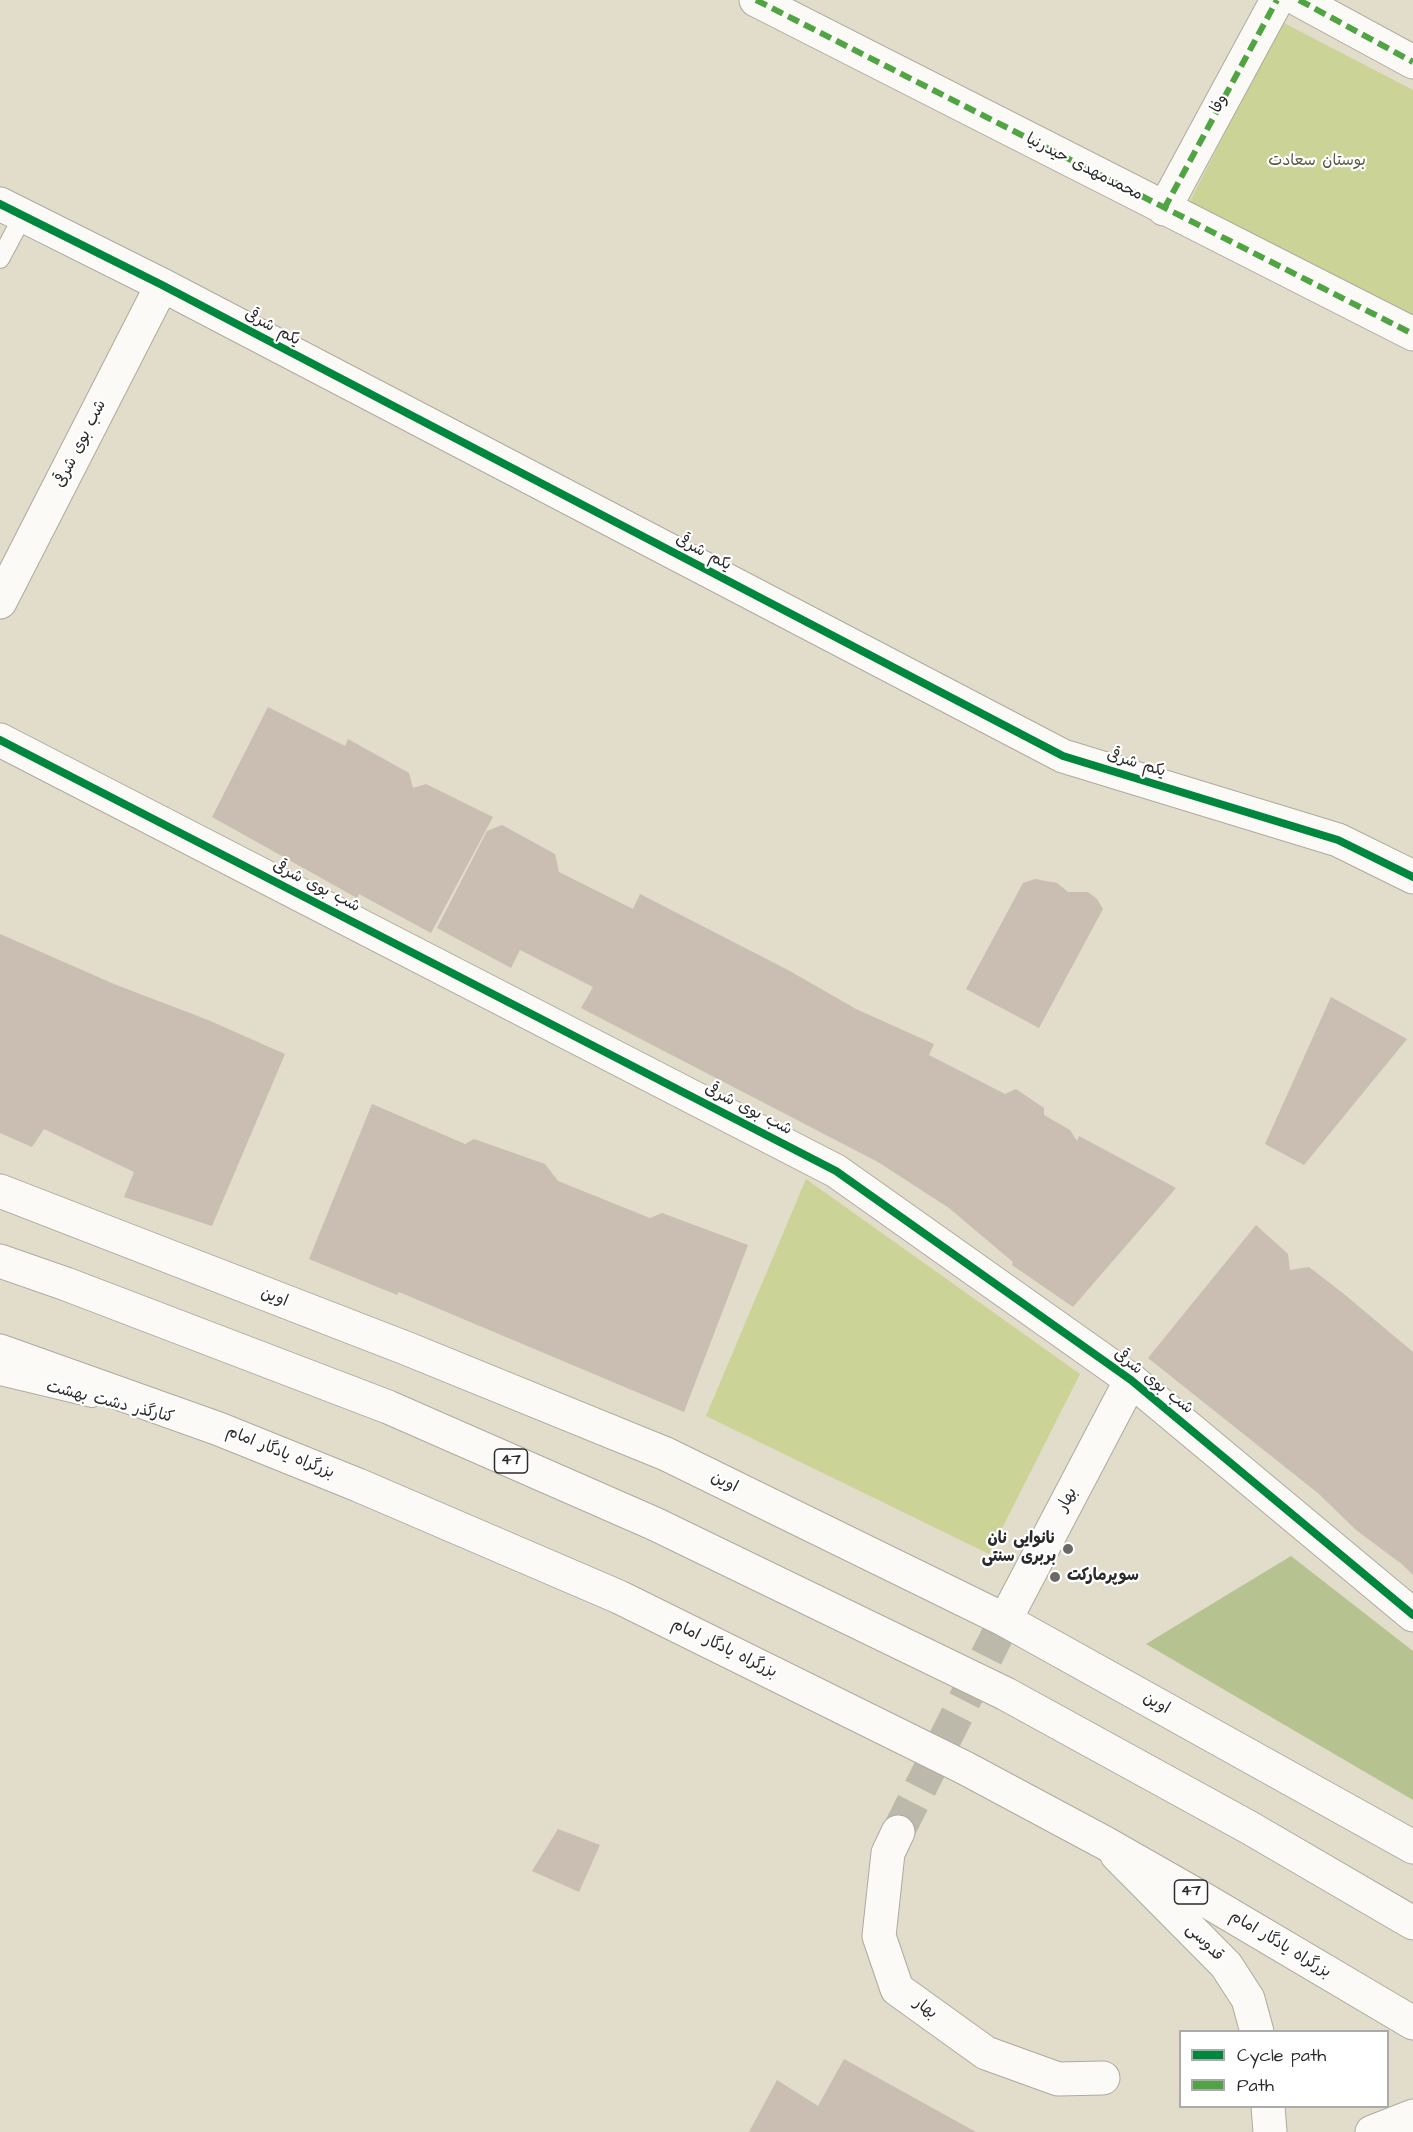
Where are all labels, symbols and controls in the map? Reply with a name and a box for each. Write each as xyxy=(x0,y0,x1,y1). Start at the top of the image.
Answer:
street label: وفا xyxy=(1207,91,1233,117)
street label: محمدمهدی حیدرنیا xyxy=(1022,130,1146,206)
park label: بوستان سعادت xyxy=(1268,152,1366,172)
street label: یکم شرقی xyxy=(241,305,303,351)
street label: شب بوی شرقی xyxy=(51,397,111,491)
street label: یکم شرقی xyxy=(672,530,734,576)
street label: یکم شرقی xyxy=(1104,746,1168,782)
street label: شب بوی شرقی xyxy=(269,857,363,917)
street label: شب بوی شرقی xyxy=(701,1080,795,1140)
street label: اوین xyxy=(258,1284,290,1312)
street label: شب بوی شرقی xyxy=(1109,1345,1197,1419)
street label: کنارگذر دشت بهشت xyxy=(44,1378,176,1428)
street label: بزرگراه یادگار امام xyxy=(223,1423,337,1483)
road number: 47 xyxy=(494,1449,528,1473)
street label: اوین xyxy=(707,1468,741,1498)
street label: بهار xyxy=(1054,1485,1082,1515)
place label: نانوایی نان بربری سنتی xyxy=(982,1530,1056,1568)
marker: نانوایی نان بربری سنتی xyxy=(1061,1542,1075,1556)
place label: سوپرمارکت xyxy=(1067,1567,1139,1587)
marker: سوپرمارکت xyxy=(1048,1570,1062,1584)
street label: بزرگراه یادگار امام xyxy=(668,1615,780,1683)
street label: اوین xyxy=(1139,1689,1173,1719)
road number: 47 xyxy=(1174,1880,1208,1904)
street label: بزرگراه یادگار امام xyxy=(1226,1907,1334,1983)
street label: قدوسی xyxy=(1181,1920,1227,1966)
street label: بهار xyxy=(910,1994,940,2024)
legend xyxy=(1179,2030,1389,2108)
text: Cycle path xyxy=(1237,2043,1326,2068)
text: Path xyxy=(1237,2073,1274,2098)

